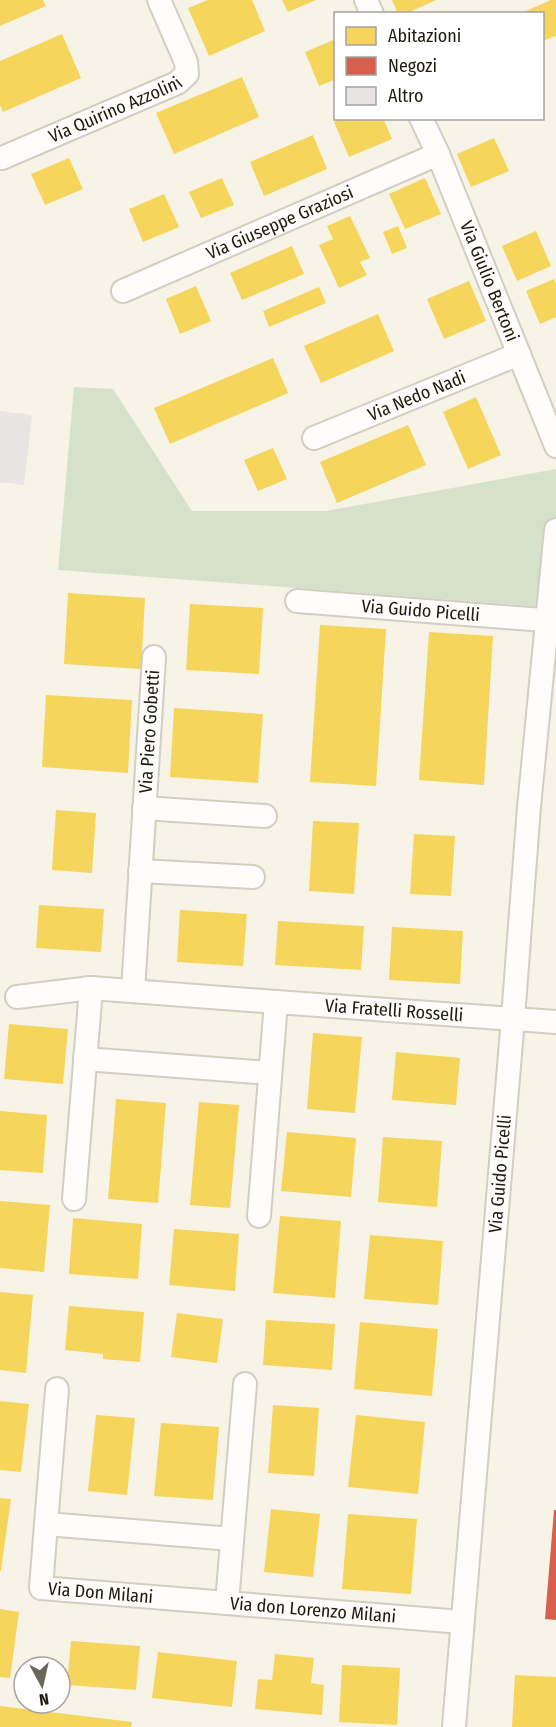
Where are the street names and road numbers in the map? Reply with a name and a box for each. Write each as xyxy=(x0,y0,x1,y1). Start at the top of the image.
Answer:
street label: Via Quirino Azzolini xyxy=(45,72,187,148)
street label: Via Giuseppe Graziosi xyxy=(203,181,357,264)
street label: Via Giulio Bertoni xyxy=(455,218,524,345)
street label: Via Nedo Nadi xyxy=(364,366,469,426)
street label: Via Guido Picelli xyxy=(361,595,481,626)
street label: Via Piero Gobetti xyxy=(134,669,164,794)
street label: Via Fratelli Rosselli xyxy=(324,995,464,1026)
street label: Via Guido Picelli xyxy=(484,1114,516,1234)
street label: Via Don Milani xyxy=(47,1578,154,1608)
street label: Via don Lorenzo Milani xyxy=(229,1592,397,1628)

